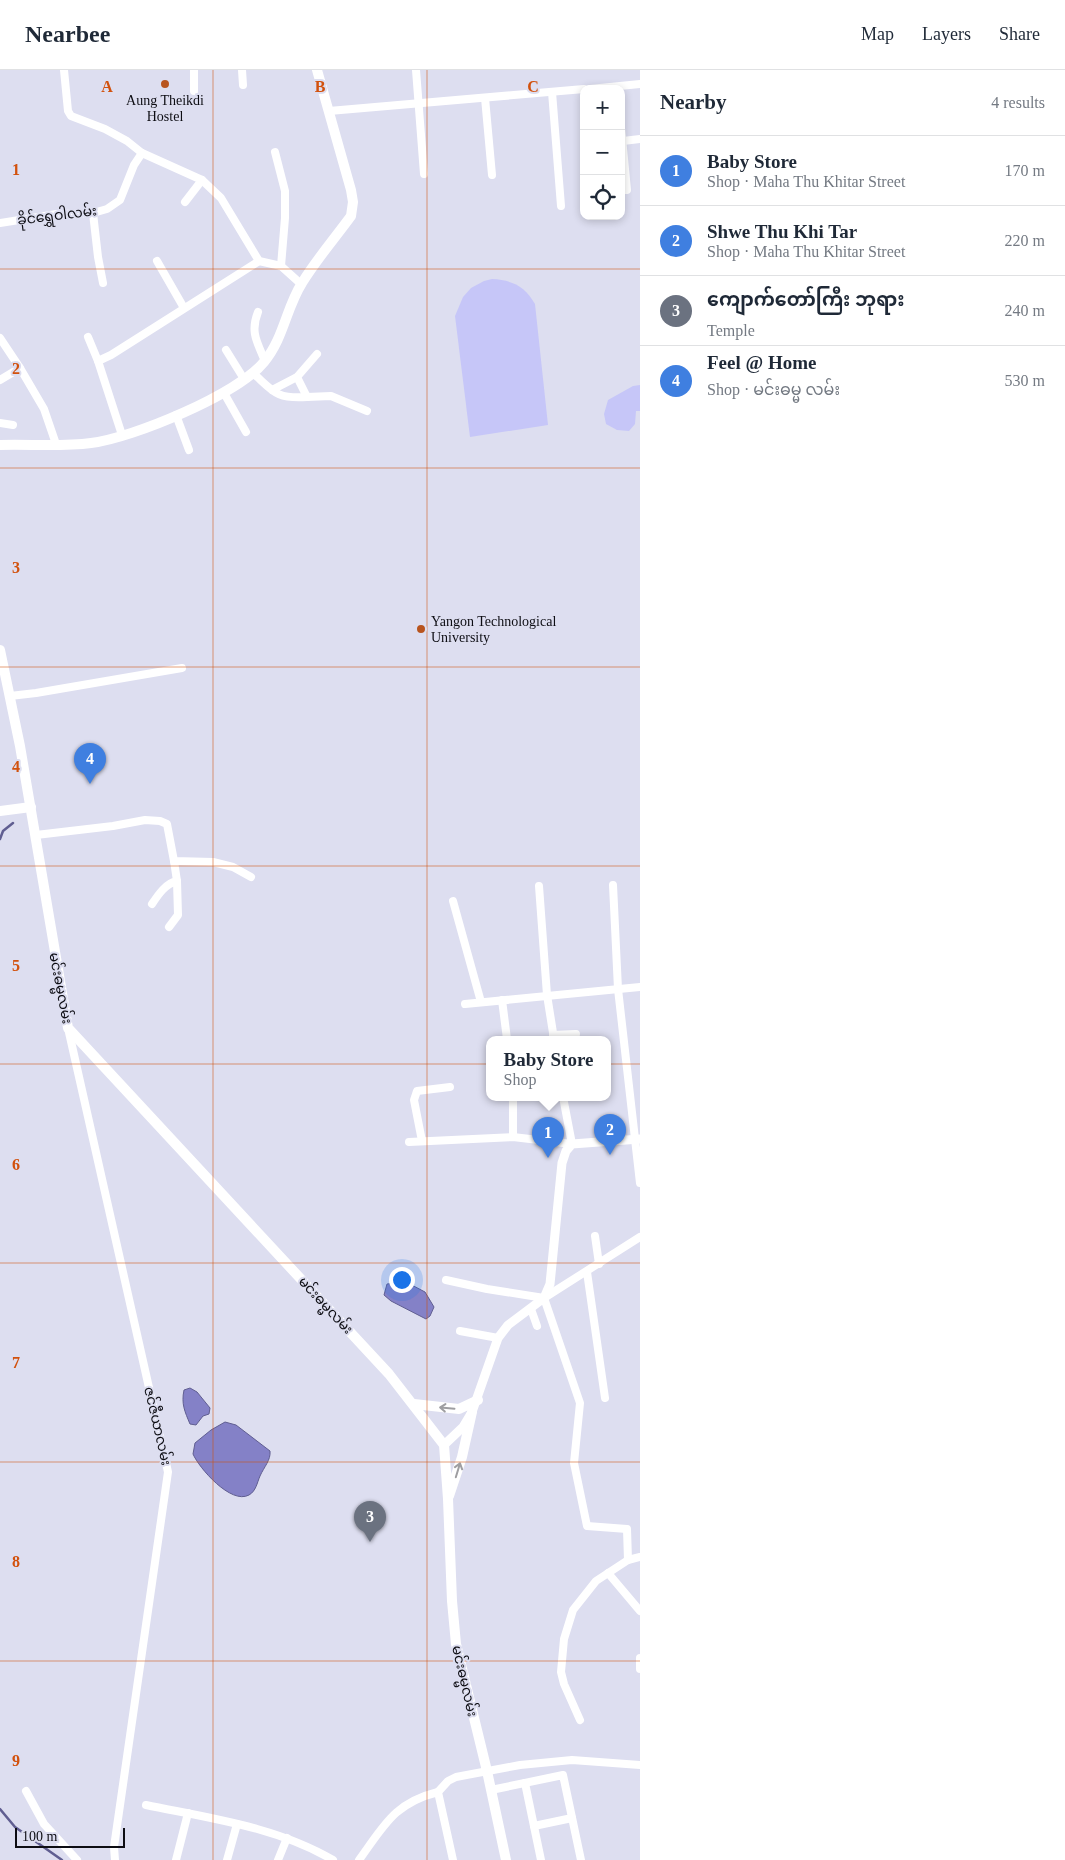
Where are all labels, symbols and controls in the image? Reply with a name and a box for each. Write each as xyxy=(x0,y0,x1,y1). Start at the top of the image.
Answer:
text: Nearbee xyxy=(25,21,110,47)
text: Map xyxy=(861,24,894,44)
text: Layers xyxy=(922,24,971,44)
text: Share xyxy=(999,24,1040,44)
text: A xyxy=(101,78,113,95)
marker: Aung Theikdi Hostel xyxy=(159,78,171,90)
text: B xyxy=(315,78,326,95)
text: C xyxy=(527,78,539,95)
map controls xyxy=(580,85,625,220)
button: + xyxy=(580,85,625,130)
text: Nearby xyxy=(660,90,727,114)
place label: Aung Theikdi Hostel xyxy=(126,93,204,124)
text: 4 results xyxy=(991,94,1045,111)
button: − xyxy=(580,130,625,175)
text: Baby Store xyxy=(707,151,797,172)
text: 1 xyxy=(12,161,20,178)
text: 1 xyxy=(672,162,680,179)
text: 170 m xyxy=(1005,162,1045,179)
text: Shop · Maha Thu Khitar Street xyxy=(707,173,905,190)
button: locate xyxy=(580,175,625,220)
street label: ခိုင်ရွှေဝါလမ်း xyxy=(16,200,98,232)
text: Shwe Thu Khi Tar xyxy=(707,221,857,242)
text: 2 xyxy=(672,232,680,249)
text: 220 m xyxy=(1005,232,1045,249)
text: Shop · Maha Thu Khitar Street xyxy=(707,243,905,260)
text: ကျောက်တော်ကြီး ဘုရား xyxy=(707,289,904,310)
text: 3 xyxy=(672,302,680,319)
text: 240 m xyxy=(1005,302,1045,319)
text: Temple xyxy=(707,322,755,339)
text: Feel @ Home xyxy=(707,352,816,373)
text: 2 xyxy=(12,360,20,377)
text: 4 xyxy=(672,372,680,389)
text: 530 m xyxy=(1005,372,1045,389)
text: Shop · မင်းဓမ္မ လမ်း xyxy=(707,381,840,398)
text: 3 xyxy=(12,559,20,576)
place label: Yangon Technological University xyxy=(431,614,556,645)
marker: Yangon Technological University xyxy=(415,623,427,635)
pin: 4 xyxy=(74,743,106,784)
text: 4 xyxy=(12,758,20,775)
street label: မင်းဓမ္မလမ်း xyxy=(42,951,78,1026)
text: 5 xyxy=(12,957,20,974)
popup xyxy=(486,1036,611,1101)
text: Baby Store xyxy=(504,1049,593,1070)
text: Shop xyxy=(504,1071,536,1088)
pin: 2 xyxy=(594,1114,626,1155)
pin: 1 xyxy=(532,1117,564,1158)
text: 6 xyxy=(12,1156,20,1173)
your location xyxy=(389,1267,415,1293)
street label: မင်းဓမ္မလမ်း xyxy=(292,1272,358,1340)
text: 7 xyxy=(12,1354,20,1371)
street label: ဇင်ဇီယာလမ်း xyxy=(141,1385,177,1467)
one-way arrow xyxy=(439,1403,455,1413)
one-way arrow xyxy=(454,1462,464,1478)
pin: 3 xyxy=(354,1501,386,1542)
text: 8 xyxy=(12,1553,20,1570)
street label: မင်းဓမ္မလမ်း xyxy=(445,1643,483,1719)
text: 9 xyxy=(12,1752,20,1769)
scale bar xyxy=(15,1825,125,1848)
text: 100 m xyxy=(22,1829,57,1844)

